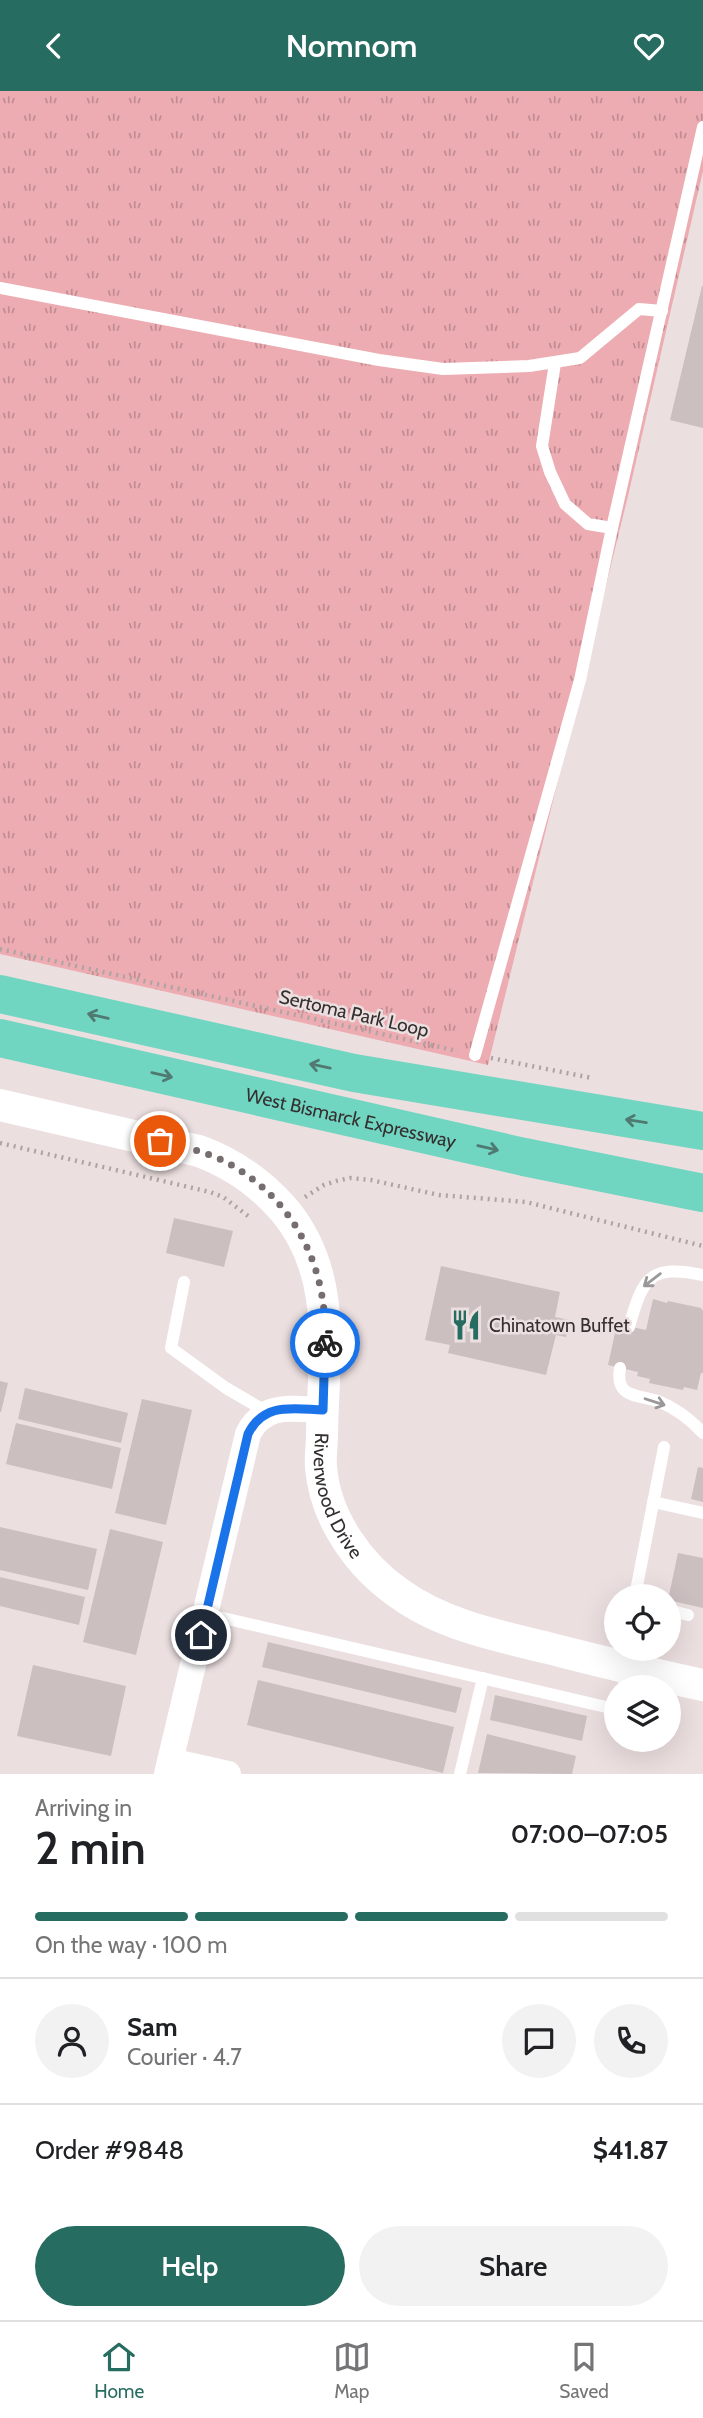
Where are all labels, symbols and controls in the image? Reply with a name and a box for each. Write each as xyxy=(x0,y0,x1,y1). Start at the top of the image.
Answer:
text: Nomnom xyxy=(286,26,417,65)
icon: back xyxy=(35,27,73,65)
icon: heart xyxy=(630,27,668,65)
street label: Sertoma Park Loop xyxy=(277,985,431,1042)
one-way arrow xyxy=(87,1009,110,1022)
one-way arrow xyxy=(309,1058,332,1072)
one-way arrow xyxy=(150,1068,173,1082)
street label: West Bismarck Expressway xyxy=(244,1083,459,1153)
pin xyxy=(130,1111,190,1171)
one-way arrow xyxy=(625,1114,647,1127)
icon: bag xyxy=(141,1122,179,1160)
one-way arrow xyxy=(476,1142,499,1156)
one-way arrow xyxy=(644,1272,662,1287)
courier xyxy=(290,1308,360,1378)
restaurant icon: Chinatown Buffet xyxy=(449,1308,483,1342)
place label: Chinatown Buffet xyxy=(489,1314,630,1337)
icon: bike xyxy=(306,1324,344,1362)
one-way arrow xyxy=(644,1397,666,1409)
street label: Riverwood Drive xyxy=(309,1432,368,1563)
map controls xyxy=(604,1584,681,1752)
button: locate xyxy=(604,1584,681,1661)
pin xyxy=(171,1605,231,1665)
icon: home xyxy=(182,1616,220,1654)
button: layers xyxy=(604,1675,681,1752)
text: Arriving in xyxy=(35,1794,132,1822)
text: 07:00–07:05 xyxy=(511,1818,668,1850)
text: 2 min xyxy=(35,1820,146,1876)
text: On the way · 100 m xyxy=(35,1931,227,1959)
button: person xyxy=(35,2004,109,2078)
button: chat xyxy=(502,2004,576,2078)
button: phone xyxy=(594,2004,668,2078)
text: Sam xyxy=(127,2011,178,2043)
text: Courier · 4.7 xyxy=(127,2043,242,2071)
text: Order #9848 xyxy=(35,2134,184,2166)
text: $41.87 xyxy=(593,2134,668,2166)
button: Help xyxy=(35,2226,345,2306)
button: Share xyxy=(359,2226,668,2306)
tab: Home xyxy=(94,2338,144,2403)
tab: Map xyxy=(333,2338,371,2403)
tab: Saved xyxy=(559,2338,609,2403)

